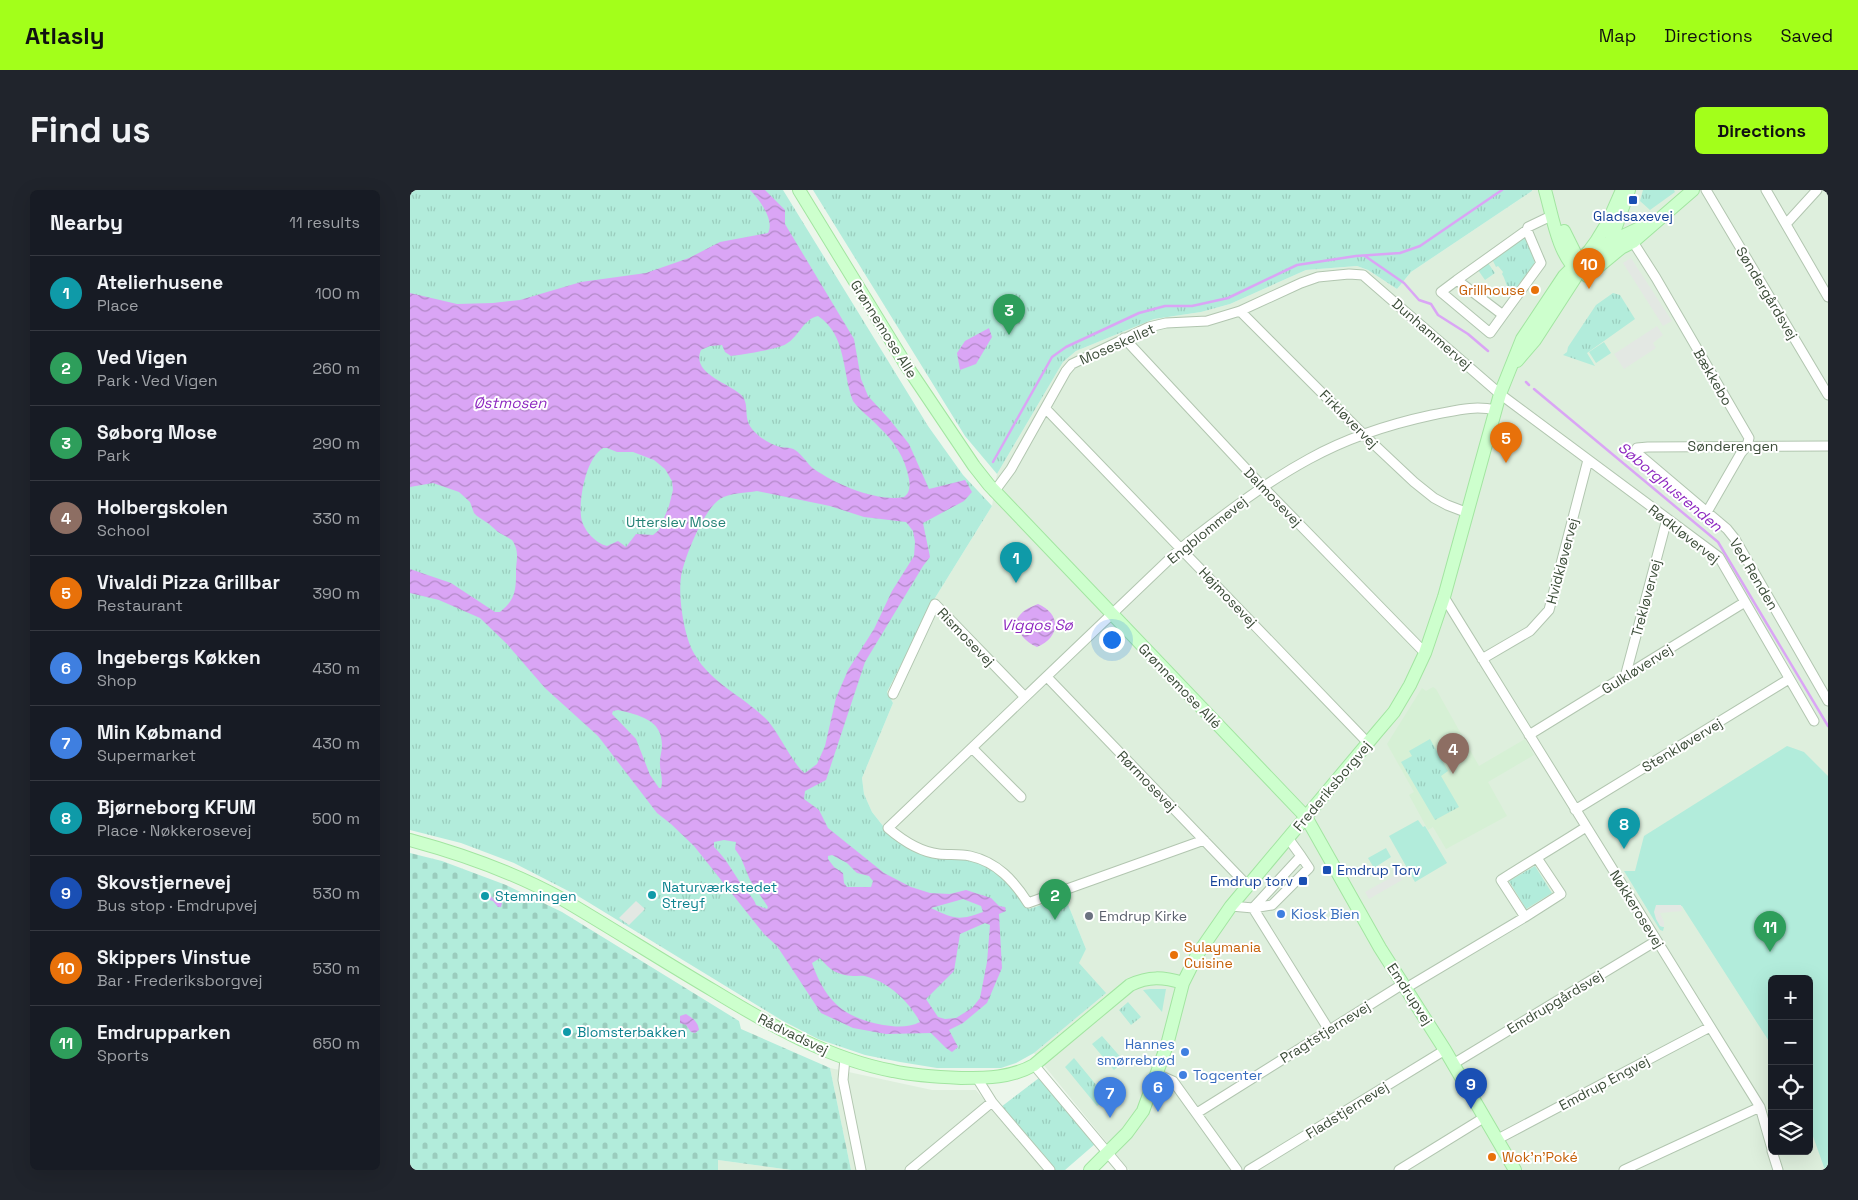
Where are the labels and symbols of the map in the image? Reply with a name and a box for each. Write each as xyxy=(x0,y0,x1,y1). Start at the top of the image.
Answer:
marker: Gladsaxevej xyxy=(1627,194,1639,206)
place label: Gladsaxevej xyxy=(1593,207,1673,225)
street label: Søndergårdsvej xyxy=(1732,243,1802,343)
pin: 10 xyxy=(1573,248,1605,289)
street label: Grønnemose Alle xyxy=(847,277,921,381)
place label: Grillhouse xyxy=(1459,281,1525,299)
marker: Grillhouse xyxy=(1529,284,1541,296)
pin: 3 xyxy=(993,294,1025,335)
street label: Dunhammervej xyxy=(1388,294,1476,374)
street label: Moseskellet xyxy=(1077,319,1157,369)
street label: Bækkebo xyxy=(1689,345,1737,409)
street label: Firkløvervej xyxy=(1316,386,1382,452)
water label: Østmosen xyxy=(474,393,547,412)
pin: 5 xyxy=(1490,422,1522,463)
street label: Sønderengen xyxy=(1688,437,1778,455)
water label: Søborghusrenden xyxy=(1615,438,1727,536)
street label: Dalmosevej xyxy=(1240,463,1306,531)
street label: Engblommevej xyxy=(1163,492,1251,568)
street label: Rødkløvervej xyxy=(1645,501,1723,567)
park label: Utterslev Mose xyxy=(626,513,726,531)
street label: Hvidkløvervej xyxy=(1542,516,1582,606)
street label: Ved Renden xyxy=(1726,535,1782,613)
pin: 1 xyxy=(1000,542,1032,583)
street label: Trekløvervej xyxy=(1627,557,1665,639)
street label: Højmosevej xyxy=(1195,563,1261,631)
street label: Rismosevej xyxy=(934,604,998,670)
water label: Viggos Sø xyxy=(1001,615,1074,634)
your location xyxy=(1099,627,1125,653)
street label: Grønnemose Allé xyxy=(1135,639,1225,733)
street label: Gulkløvervej xyxy=(1598,640,1676,698)
street label: Stenkløvervej xyxy=(1638,714,1726,776)
pin: 4 xyxy=(1437,733,1469,774)
street label: Frederiksborgvej xyxy=(1289,737,1375,835)
street label: Rørmosevej xyxy=(1113,747,1181,815)
pin: 8 xyxy=(1608,808,1640,849)
place label: Emdrup Torv xyxy=(1337,861,1421,879)
marker: Emdrup Torv xyxy=(1321,864,1333,876)
street label: Nøkkerosevej xyxy=(1606,866,1668,952)
place label: Emdrup torv xyxy=(1210,872,1293,890)
marker: Emdrup torv xyxy=(1297,875,1309,887)
place label: Naturværkstedet Streyf xyxy=(662,878,777,912)
pin: 2 xyxy=(1039,879,1071,920)
place label: Stemningen xyxy=(495,887,577,905)
marker: Naturværkstedet Streyf xyxy=(646,889,658,901)
marker: Stemningen xyxy=(479,890,491,902)
place label: Kiosk Bien xyxy=(1291,905,1360,923)
place label: Emdrup Kirke xyxy=(1099,907,1187,925)
marker: Kiosk Bien xyxy=(1275,908,1287,920)
marker: Emdrup Kirke xyxy=(1083,910,1095,922)
pin: 11 xyxy=(1754,911,1786,952)
place label: Sulaymania Cuisine xyxy=(1184,938,1261,972)
marker: Sulaymania Cuisine xyxy=(1168,949,1180,961)
street label: Emdrupvej xyxy=(1383,960,1437,1028)
street label: Emdrupgårdsvej xyxy=(1504,966,1606,1038)
street label: Pragtstjernevej xyxy=(1277,997,1373,1067)
street label: Rådvadsvej xyxy=(755,1009,831,1059)
place label: Blomsterbakken xyxy=(577,1023,686,1041)
marker: Blomsterbakken xyxy=(561,1026,573,1038)
place label: Hannes smørrebrød xyxy=(1097,1035,1175,1069)
marker: Hannes smørrebrød xyxy=(1179,1046,1191,1058)
street label: Emdrup Engvej xyxy=(1556,1052,1652,1114)
place label: Togcenter xyxy=(1193,1066,1262,1084)
pin: 9 xyxy=(1455,1068,1487,1109)
marker: Togcenter xyxy=(1177,1069,1189,1081)
pin: 6 xyxy=(1142,1071,1174,1112)
pin: 7 xyxy=(1094,1077,1126,1118)
street label: Fladstjernevej xyxy=(1302,1077,1392,1143)
place label: Wok'n'Poké xyxy=(1502,1148,1578,1166)
marker: Wok'n'Poké xyxy=(1486,1151,1498,1163)

